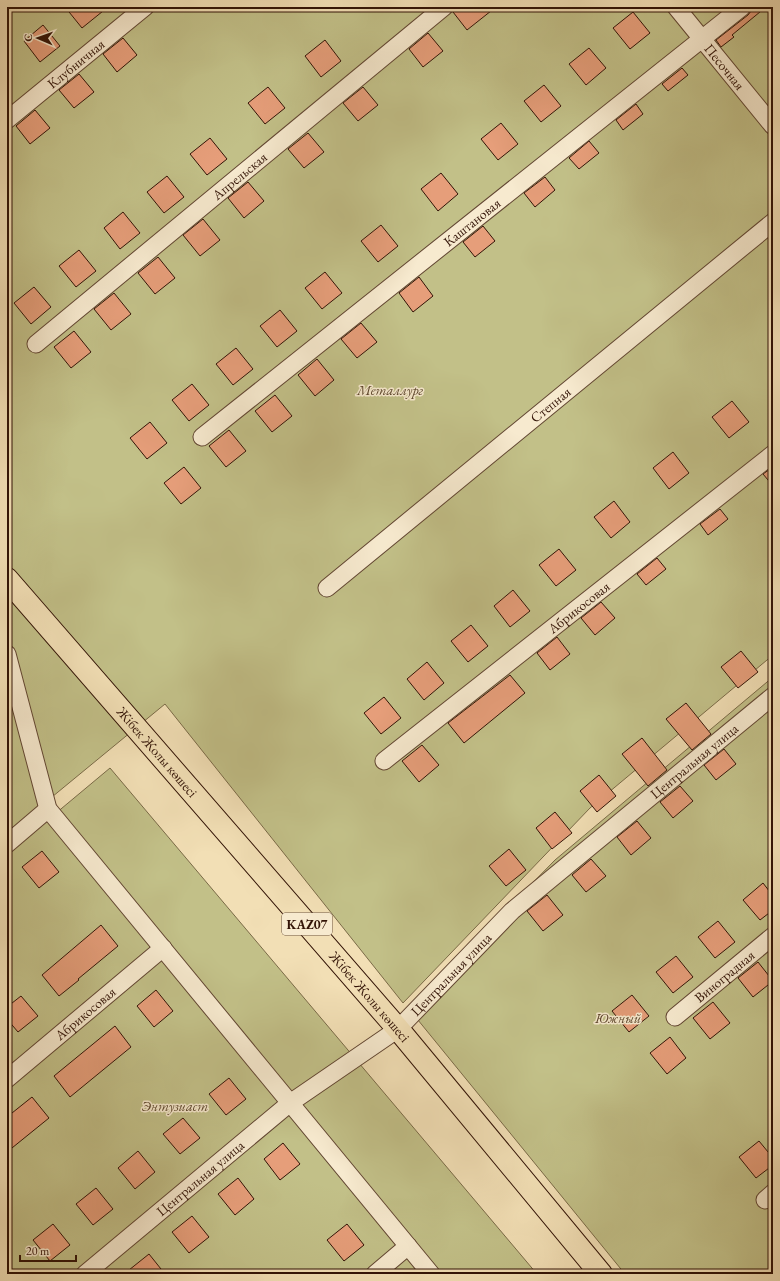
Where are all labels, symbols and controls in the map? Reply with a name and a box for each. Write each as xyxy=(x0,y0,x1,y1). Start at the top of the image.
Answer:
north arrow xyxy=(18,18,58,58)
text: С xyxy=(21,33,35,42)
street label: Клубничная xyxy=(44,35,108,92)
street label: Песочная xyxy=(700,40,749,94)
street label: Апрельская xyxy=(208,148,271,204)
street label: Каштановая xyxy=(440,194,504,250)
park label: Металлург xyxy=(356,381,424,399)
street label: Степная xyxy=(526,383,574,427)
street label: Абрикосовая xyxy=(543,577,613,638)
street label: Жібек Жолы көшесі xyxy=(112,702,202,801)
street label: Центральная улица xyxy=(646,719,742,802)
road number: KAZ07 xyxy=(282,913,332,935)
street label: Центральная улица xyxy=(407,929,495,1020)
street label: Виноградная xyxy=(690,946,758,1006)
street label: Жібек Жолы көшесі xyxy=(325,947,414,1046)
street label: Абрикосовая xyxy=(50,983,119,1045)
park label: Южный xyxy=(594,1009,641,1027)
park label: Энтузиаст xyxy=(142,1097,208,1115)
street label: Центральная улица xyxy=(153,1136,248,1220)
scale bar xyxy=(20,1237,76,1263)
text: 20 m xyxy=(26,1243,50,1259)

